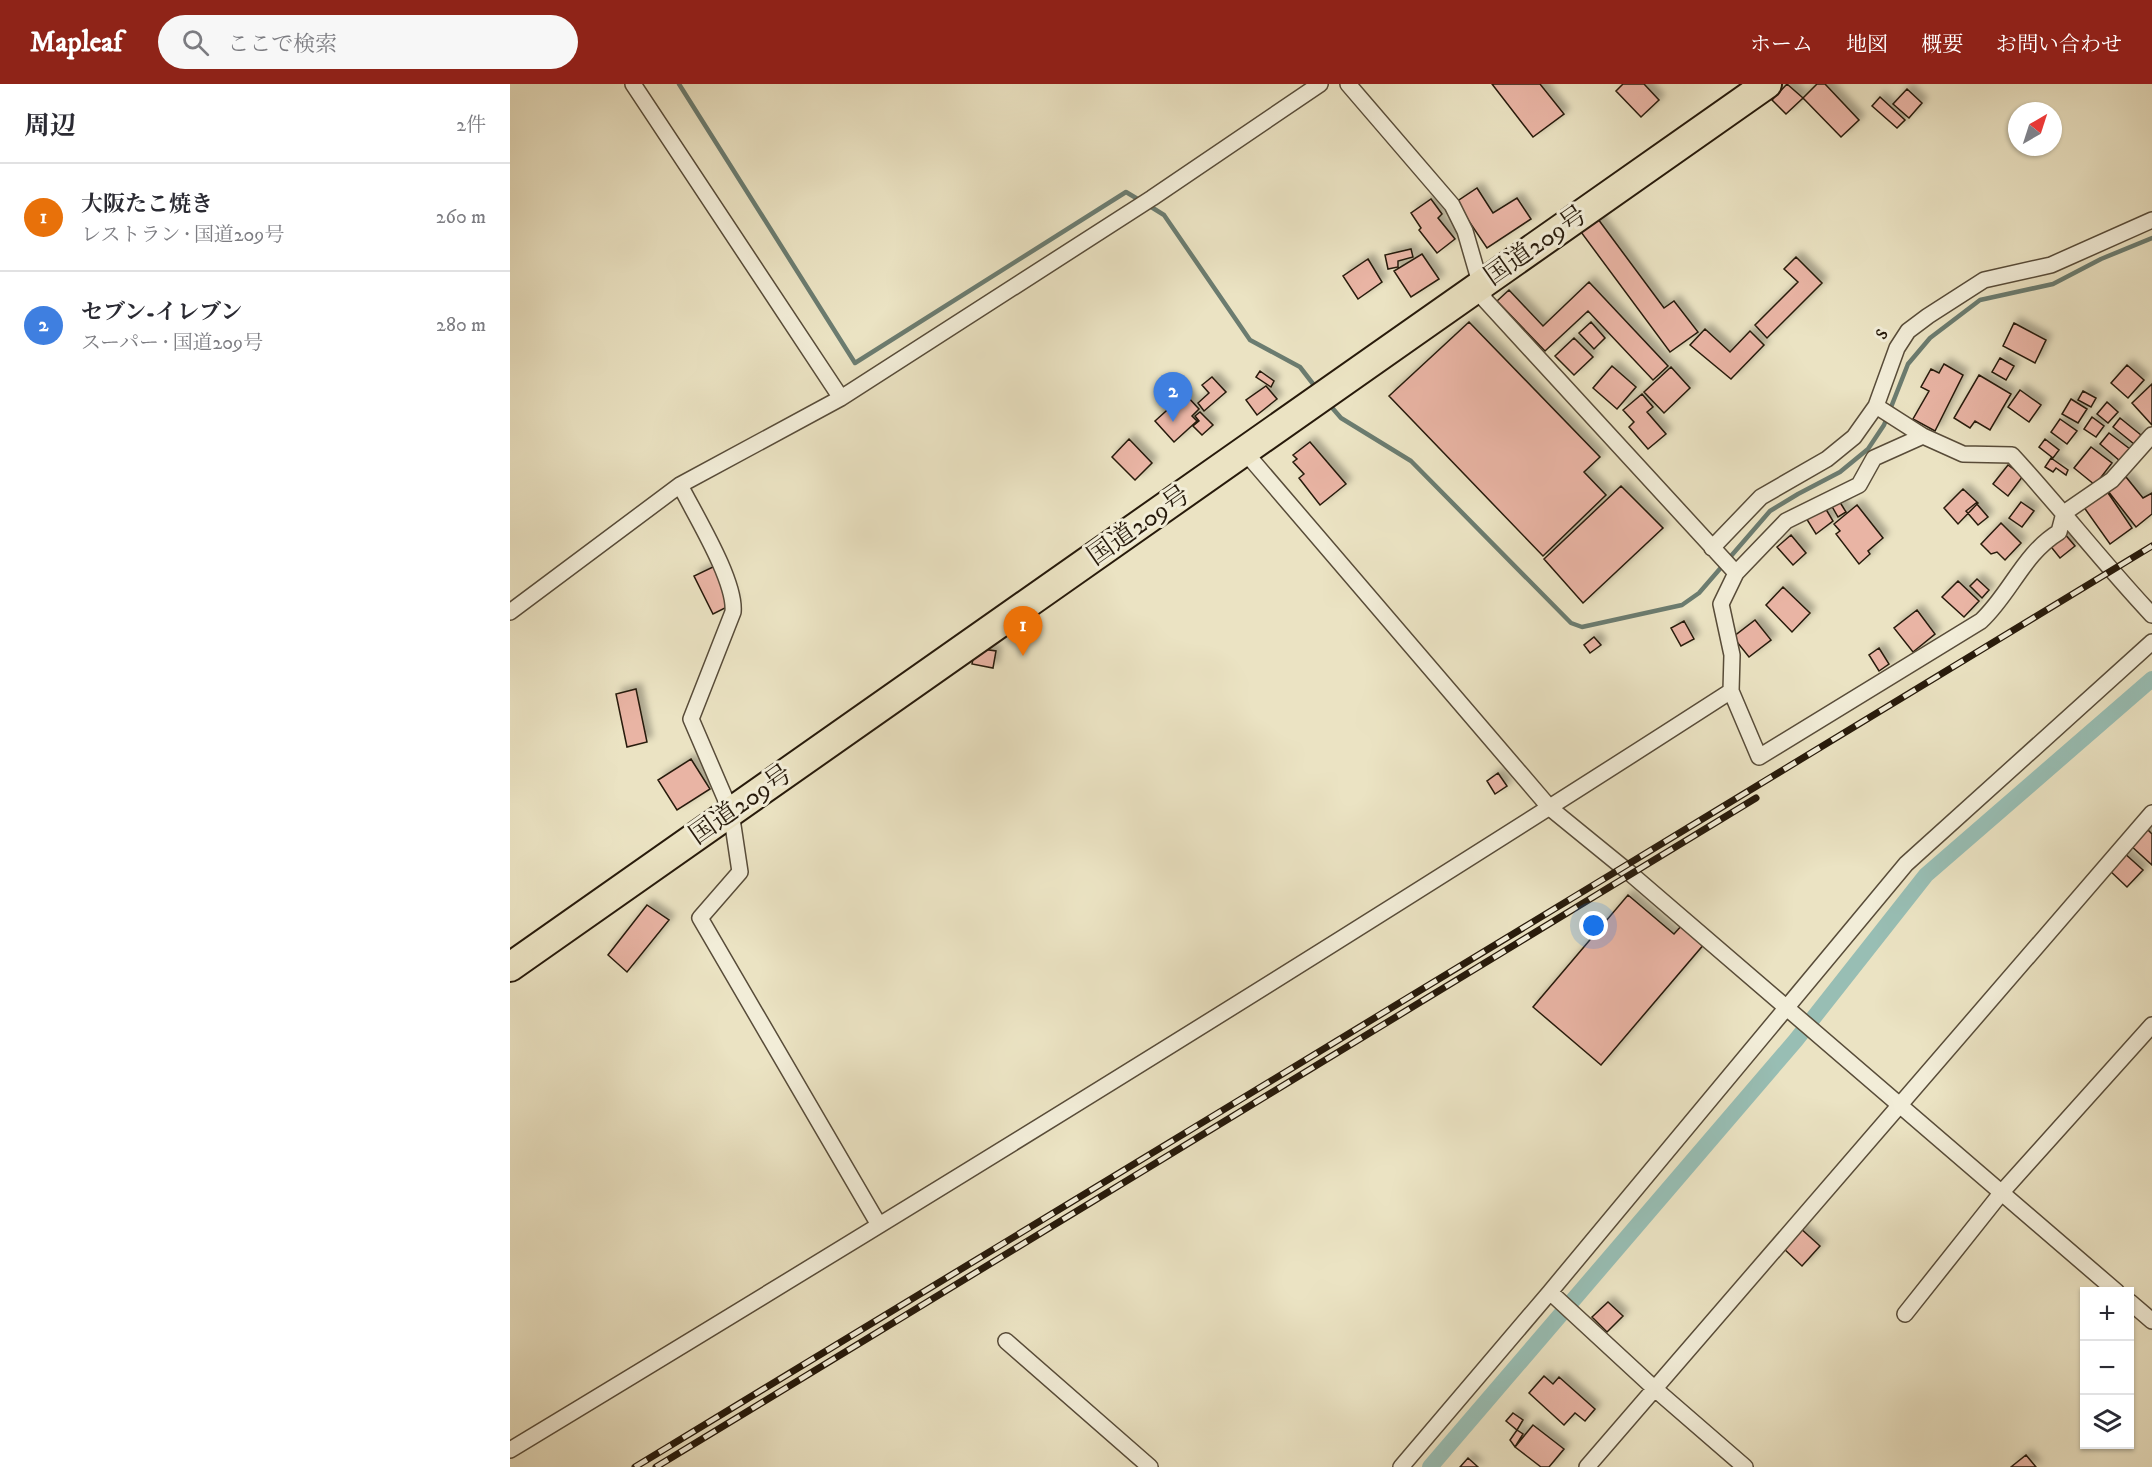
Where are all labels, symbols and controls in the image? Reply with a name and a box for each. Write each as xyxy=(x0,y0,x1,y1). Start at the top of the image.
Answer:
search box xyxy=(158,15,578,69)
text: Mapleaf xyxy=(30,25,122,60)
icon: search xyxy=(179,26,212,59)
text: ここで検索 xyxy=(227,31,337,58)
text: ホーム xyxy=(1750,32,1813,58)
text: 地図 xyxy=(1846,32,1888,58)
text: 概要 xyxy=(1921,32,1963,58)
text: お問い合わせ xyxy=(1996,32,2122,58)
north arrow xyxy=(2008,102,2062,156)
text: 周辺 xyxy=(24,110,76,143)
text: 2件 xyxy=(456,113,486,138)
text: 大阪たこ焼き xyxy=(81,191,213,218)
street label: 国道209号 xyxy=(1478,199,1594,293)
text: 1 xyxy=(40,205,47,230)
text: 260 m xyxy=(436,205,486,230)
text: レストラン · 国道209号 xyxy=(81,223,284,248)
text: セブン-イレブン xyxy=(81,299,242,326)
text: 2 xyxy=(39,313,48,338)
text: 280 m xyxy=(436,313,486,338)
street label: s xyxy=(1864,321,1896,345)
text: スーパー · 国道209号 xyxy=(81,331,263,356)
pin: 2 xyxy=(1154,372,1192,422)
street label: 国道209号 xyxy=(1081,479,1197,573)
pin: 1 xyxy=(1004,606,1042,656)
street label: 国道209号 xyxy=(683,758,799,852)
your location xyxy=(1579,911,1608,940)
map controls xyxy=(2080,1287,2134,1449)
button: + xyxy=(2080,1287,2134,1341)
button: − xyxy=(2080,1341,2134,1395)
button: layers xyxy=(2080,1395,2134,1449)

